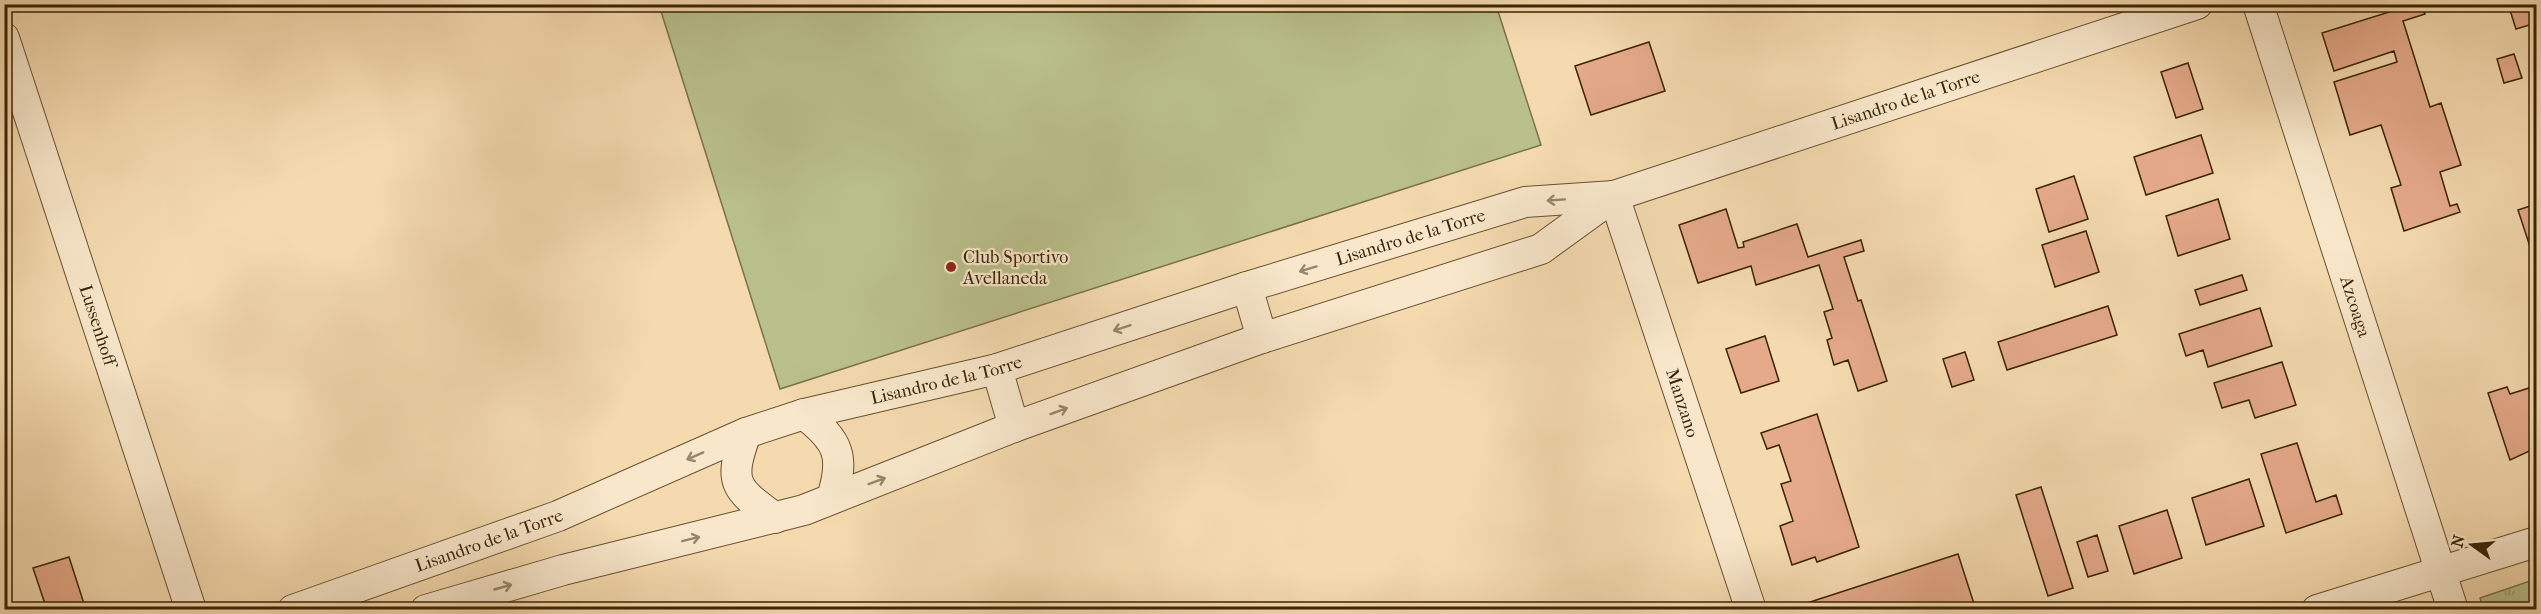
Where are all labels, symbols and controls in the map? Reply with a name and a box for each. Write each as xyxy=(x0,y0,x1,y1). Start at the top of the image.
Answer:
street label: Lisandro de la Torre xyxy=(1829,66,1983,134)
one-way arrow xyxy=(1546,195,1566,206)
street label: Lisandro de la Torre xyxy=(1333,204,1488,270)
place label: Club Sportivo Avellaneda xyxy=(962,247,1068,289)
marker: Club Sportivo Avellaneda xyxy=(944,260,958,274)
one-way arrow xyxy=(1299,264,1318,275)
street label: Azcoaga xyxy=(2335,273,2375,341)
street label: Lussenhoff xyxy=(75,282,122,372)
one-way arrow xyxy=(1113,323,1132,334)
street label: Lisandro de la Torre xyxy=(868,351,1025,409)
street label: Manzano xyxy=(1661,366,1704,440)
one-way arrow xyxy=(1049,404,1068,415)
one-way arrow xyxy=(686,451,704,462)
one-way arrow xyxy=(867,474,886,485)
street label: Lisandro de la Torre xyxy=(412,505,566,576)
north arrow xyxy=(2442,515,2502,575)
one-way arrow xyxy=(681,532,700,544)
text: N xyxy=(2447,532,2469,550)
one-way arrow xyxy=(493,581,512,592)

